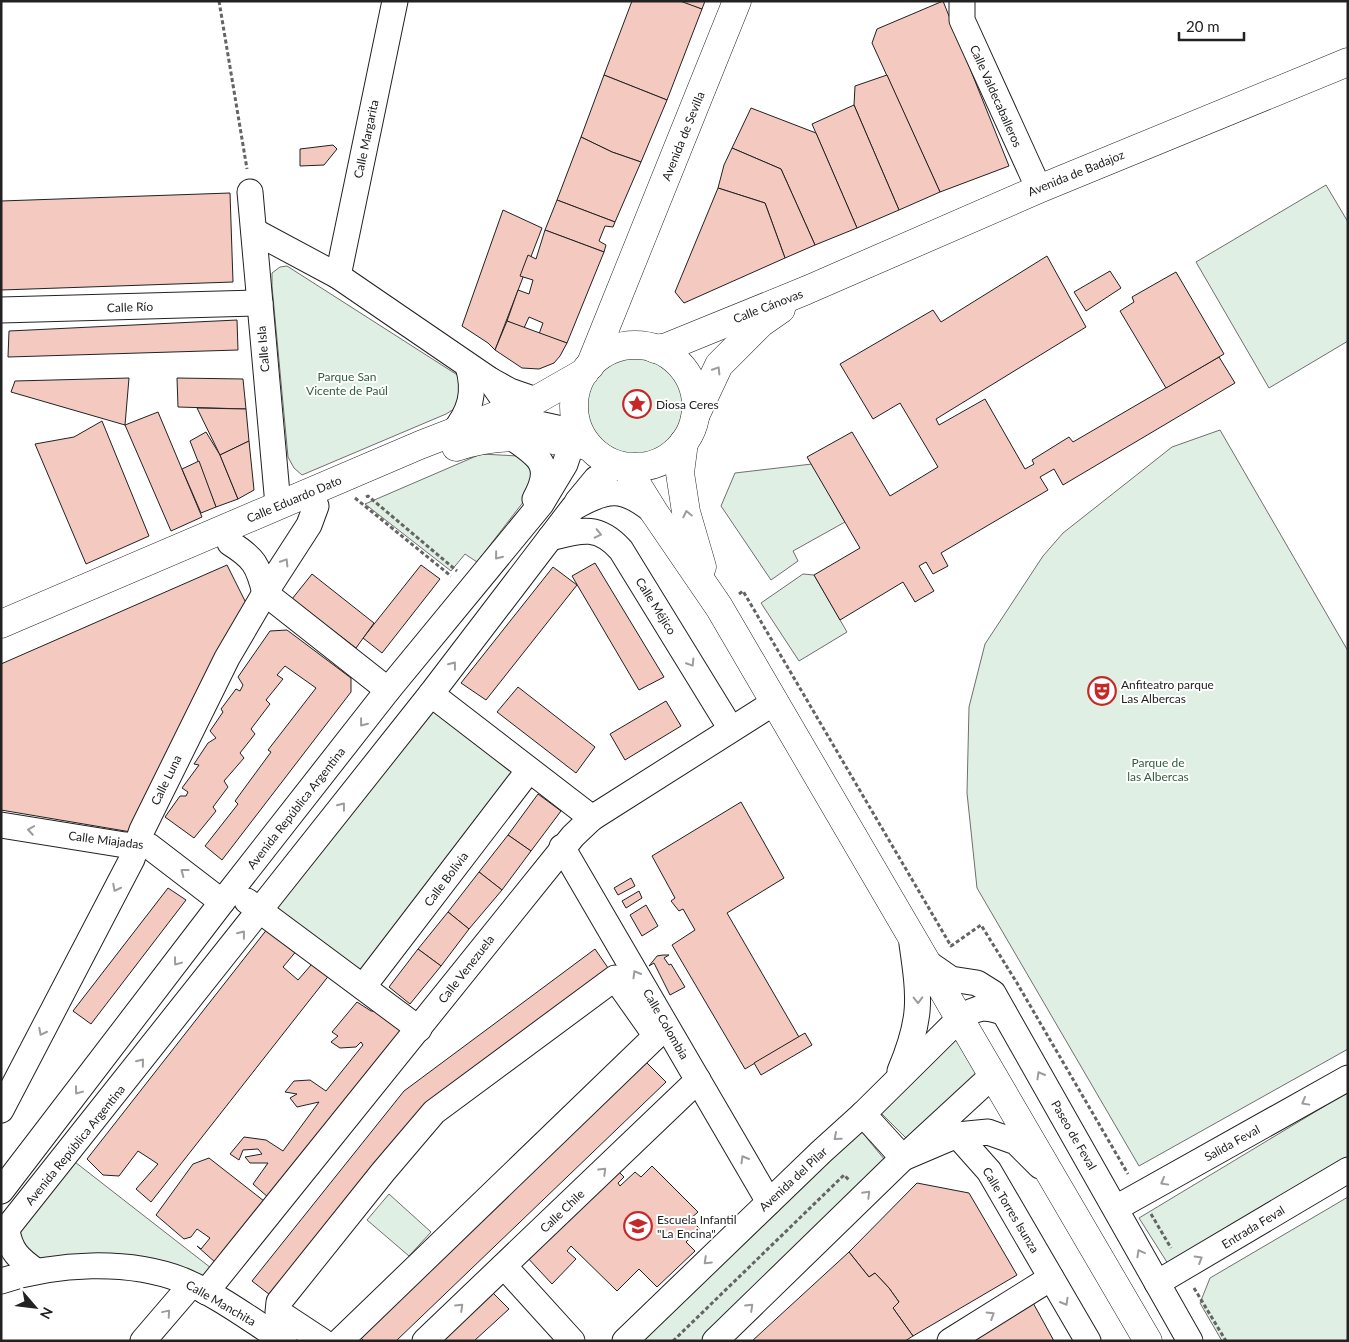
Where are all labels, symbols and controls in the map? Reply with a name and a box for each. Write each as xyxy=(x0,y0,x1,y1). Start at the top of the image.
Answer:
scale bar xyxy=(1179,10,1244,42)
text: 20 m xyxy=(1186,17,1220,35)
street label: Calle Valdecaballeros xyxy=(967,43,1025,149)
street label: Avenida de Sevilla xyxy=(658,89,708,183)
street label: Calle Margarita xyxy=(350,98,382,180)
street label: Avenida de Badajoz xyxy=(1026,147,1127,199)
street label: Calle Cánovas xyxy=(731,286,805,326)
street label: Calle Río xyxy=(107,299,154,315)
street label: Calle Isla xyxy=(254,325,272,373)
one-way arrow xyxy=(710,366,720,375)
park label: Parque San Vicente de Paúl xyxy=(306,369,388,398)
place icon: Diosa Ceres xyxy=(622,389,652,419)
place label: Diosa Ceres xyxy=(656,397,719,412)
street label: Calle Eduardo Dato xyxy=(244,472,344,526)
one-way arrow xyxy=(682,510,692,519)
one-way arrow xyxy=(594,528,602,539)
one-way arrow xyxy=(495,550,503,559)
one-way arrow xyxy=(279,558,288,568)
street label: Calle Méjico xyxy=(633,575,680,638)
one-way arrow xyxy=(685,658,694,667)
one-way arrow xyxy=(447,661,456,671)
theatre icon: Anfiteatro parque Las Albercas xyxy=(1087,676,1117,706)
place label: Anfiteatro parque Las Albercas xyxy=(1121,677,1214,706)
one-way arrow xyxy=(360,717,368,726)
street label: Avenida República Argentina xyxy=(244,744,348,872)
street label: Calle Luna xyxy=(147,752,185,808)
park label: Parque de las Albercas xyxy=(1127,755,1189,784)
one-way arrow xyxy=(337,803,346,812)
one-way arrow xyxy=(27,826,36,836)
street label: Calle Miajadas xyxy=(68,828,144,852)
street label: Calle Bolivia xyxy=(421,849,471,909)
one-way arrow xyxy=(180,869,190,878)
one-way arrow xyxy=(113,882,123,891)
one-way arrow xyxy=(236,931,244,940)
street label: Calle Venezuela xyxy=(435,932,497,1006)
one-way arrow xyxy=(174,956,183,966)
one-way arrow xyxy=(633,970,643,979)
street label: Calle Colombia xyxy=(640,986,692,1062)
one-way arrow xyxy=(913,996,924,1004)
one-way arrow xyxy=(38,1027,48,1036)
one-way arrow xyxy=(136,1059,144,1068)
one-way arrow xyxy=(1036,1071,1046,1080)
street label: Avenida República Argentina xyxy=(22,1082,128,1208)
one-way arrow xyxy=(76,1085,84,1094)
one-way arrow xyxy=(1302,1096,1311,1106)
street label: Paseo de Feval xyxy=(1048,1098,1100,1172)
street label: Salida Feval xyxy=(1202,1122,1262,1164)
one-way arrow xyxy=(834,1132,843,1141)
street label: Avenida del Pilar xyxy=(756,1143,831,1214)
one-way arrow xyxy=(741,1156,751,1165)
street label: Calle Torres Isunza xyxy=(979,1164,1043,1256)
one-way arrow xyxy=(598,1168,607,1177)
one-way arrow xyxy=(1160,1175,1169,1185)
street label: Calle Chile xyxy=(537,1186,587,1236)
one-way arrow xyxy=(861,1191,870,1200)
street label: Entrada Feval xyxy=(1219,1202,1287,1252)
school or university icon: Escuela Infantil "La Encina" xyxy=(623,1211,653,1241)
place label: Escuela Infantil "La Encina" xyxy=(657,1212,737,1241)
one-way arrow xyxy=(1136,1249,1146,1258)
one-way arrow xyxy=(704,1255,713,1264)
one-way arrow xyxy=(1194,1255,1203,1265)
street label: Calle Manchita xyxy=(183,1277,259,1329)
north arrow xyxy=(10,1282,60,1332)
one-way arrow xyxy=(1059,1297,1069,1306)
one-way arrow xyxy=(454,1304,463,1313)
one-way arrow xyxy=(744,1304,753,1313)
text: N xyxy=(37,1305,57,1322)
one-way arrow xyxy=(161,1309,170,1318)
one-way arrow xyxy=(986,1312,995,1321)

